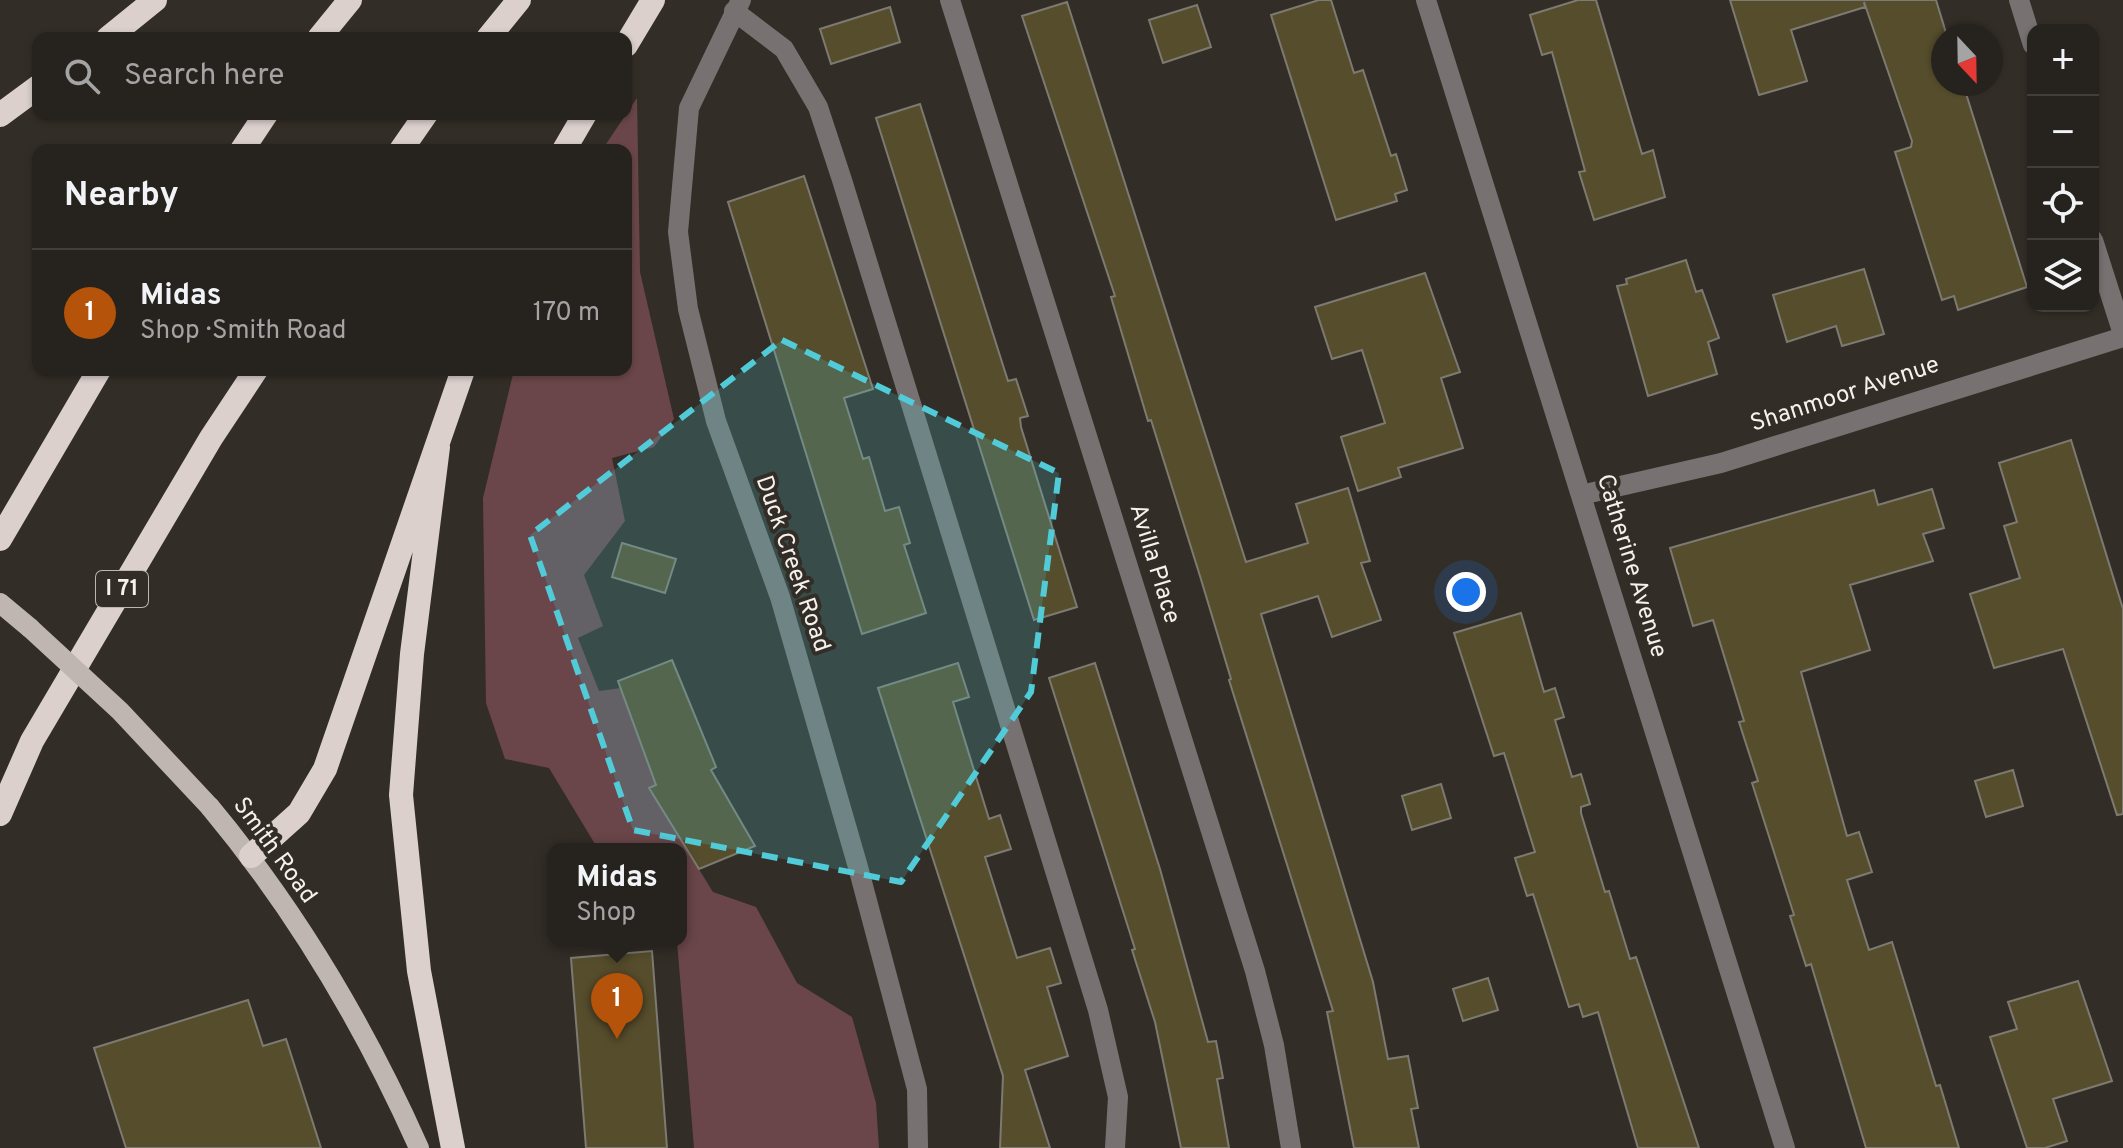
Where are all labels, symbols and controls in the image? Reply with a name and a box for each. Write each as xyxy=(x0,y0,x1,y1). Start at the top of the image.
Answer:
north arrow xyxy=(1931,24,2003,96)
map controls xyxy=(2027,24,2099,312)
button: + xyxy=(2027,24,2099,96)
search box xyxy=(32,32,632,120)
icon: search xyxy=(60,54,104,98)
text: Search here xyxy=(124,58,284,95)
button: − xyxy=(2027,96,2099,168)
button: locate xyxy=(2027,168,2099,240)
text: Nearby xyxy=(64,175,179,218)
button: layers xyxy=(2027,240,2099,312)
text: Midas xyxy=(140,278,222,315)
text: 1 xyxy=(85,297,95,330)
text: 170 m xyxy=(533,297,600,330)
text: Shop · Smith Road xyxy=(140,315,346,348)
street label: Shanmoor Avenue xyxy=(1747,350,1943,440)
street label: Catherine Avenue xyxy=(1589,471,1673,661)
street label: Duck Creek Road xyxy=(748,472,836,656)
street label: Avilla Place xyxy=(1122,500,1186,628)
road number: I 71 xyxy=(96,571,148,607)
your location xyxy=(1446,572,1486,612)
street label: Smith Road xyxy=(225,792,323,910)
popup xyxy=(547,843,687,947)
text: Midas xyxy=(576,860,658,897)
text: Shop xyxy=(576,897,636,930)
pin: 1 xyxy=(591,973,643,1039)

